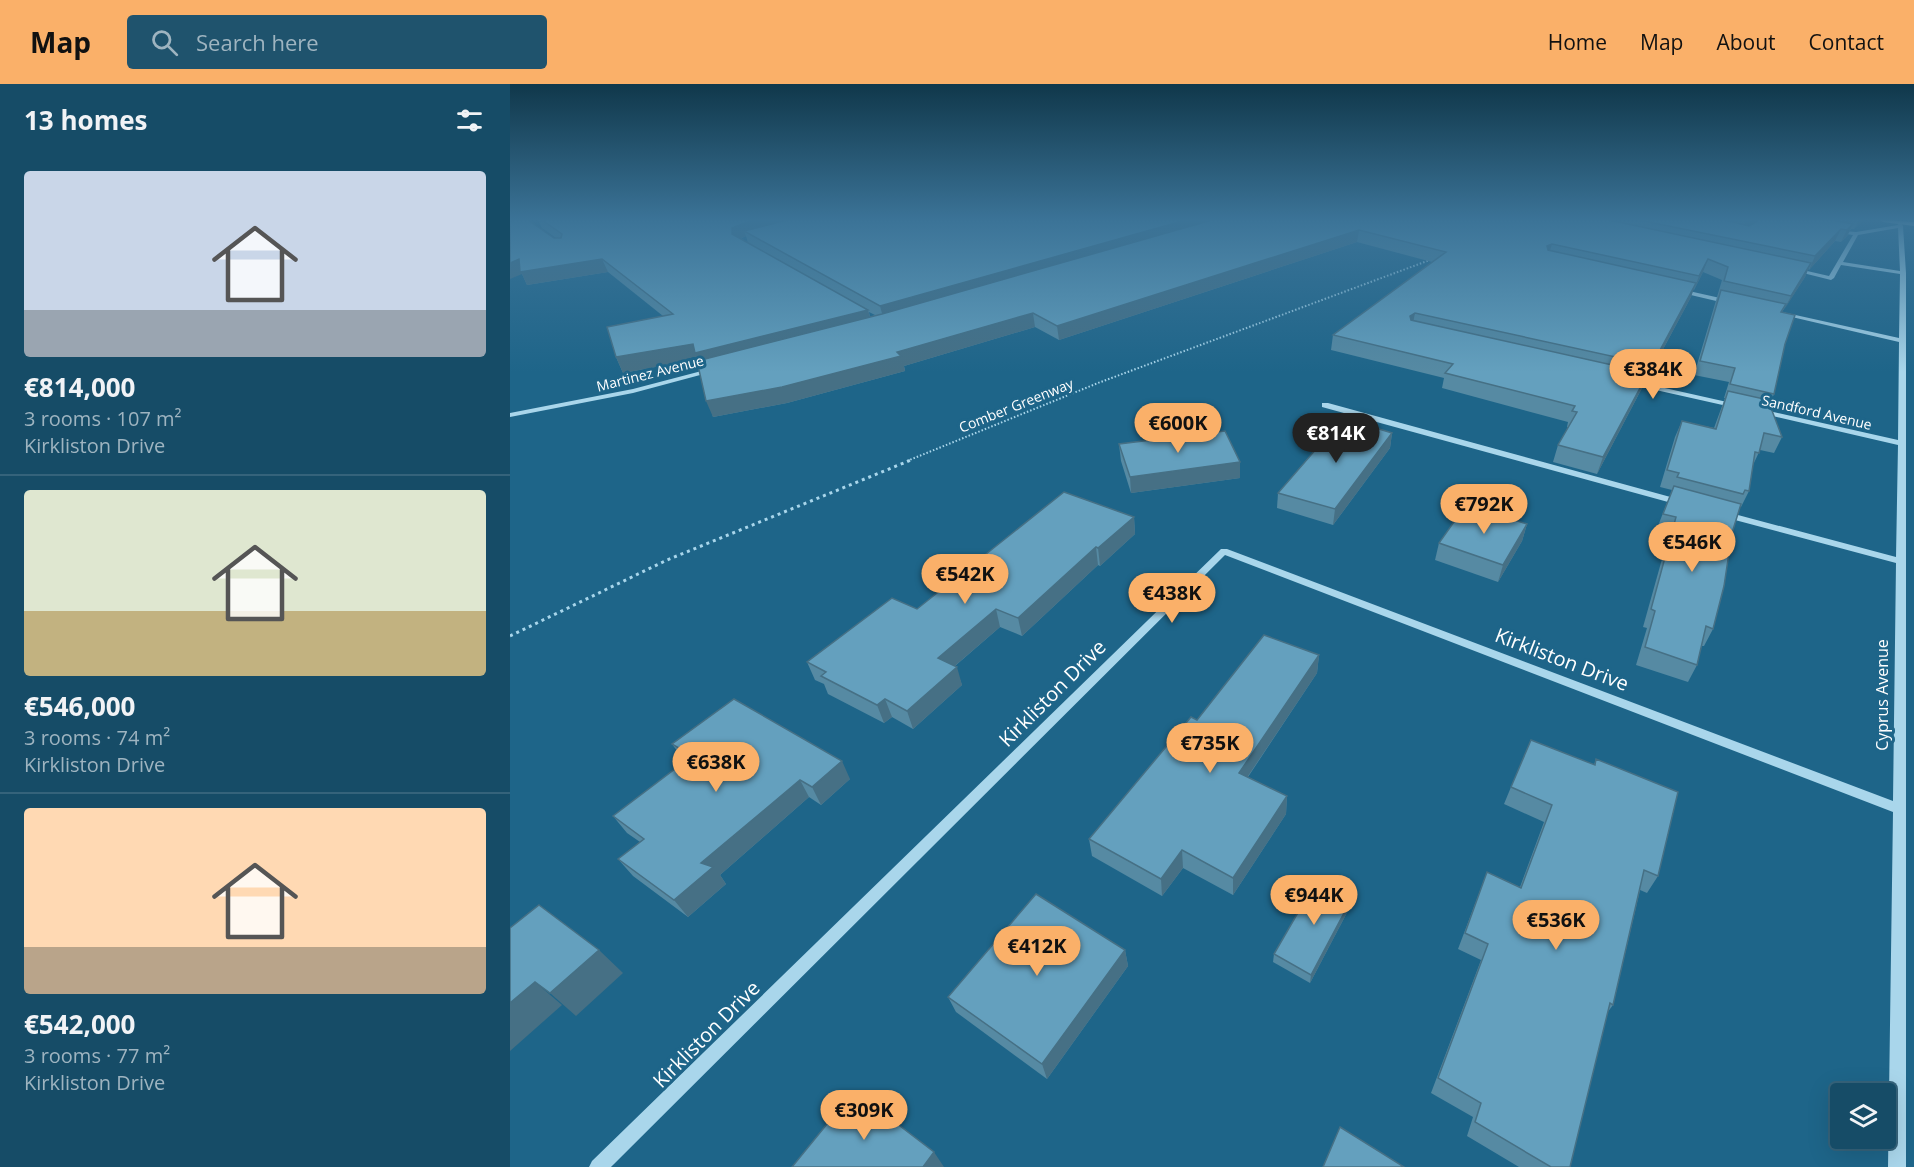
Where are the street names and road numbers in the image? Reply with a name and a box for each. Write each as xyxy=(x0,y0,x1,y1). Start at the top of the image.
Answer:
street label: Martinez Avenue xyxy=(594,350,706,396)
street label: Comber Greenway xyxy=(956,373,1077,437)
street label: Sandford Avenue xyxy=(1760,390,1874,434)
street label: Kirkliston Drive xyxy=(1491,621,1633,697)
street label: Kirkliston Drive xyxy=(993,634,1111,752)
street label: Cyprus Avenue xyxy=(1871,639,1893,751)
street label: Kirkliston Drive xyxy=(647,975,765,1093)

